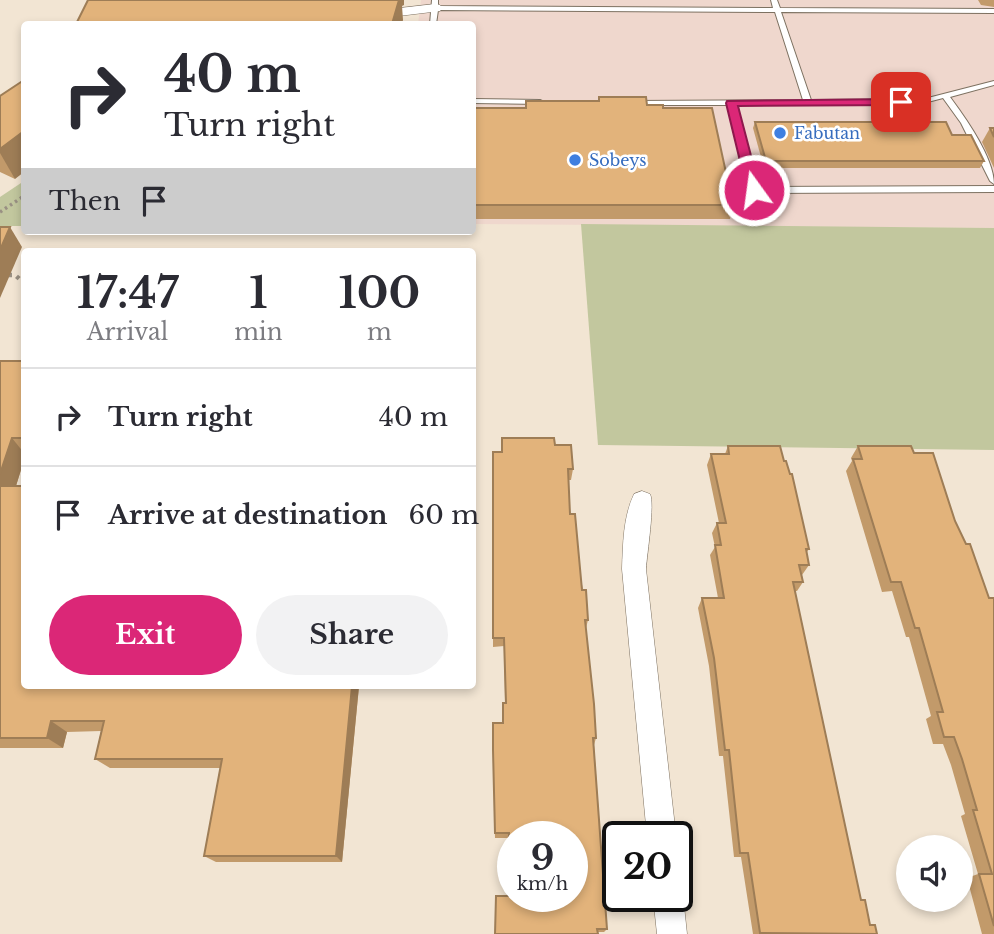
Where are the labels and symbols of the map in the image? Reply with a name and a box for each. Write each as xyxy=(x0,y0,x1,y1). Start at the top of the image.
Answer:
pin xyxy=(871,72,931,132)
place label: Fabutan xyxy=(794,123,860,143)
marker: Fabutan xyxy=(772,125,788,141)
place label: Sobeys xyxy=(589,150,646,170)
marker: Sobeys xyxy=(567,152,583,168)
position arrow xyxy=(717,153,791,227)
speed limit sign: 20 xyxy=(602,821,693,912)

